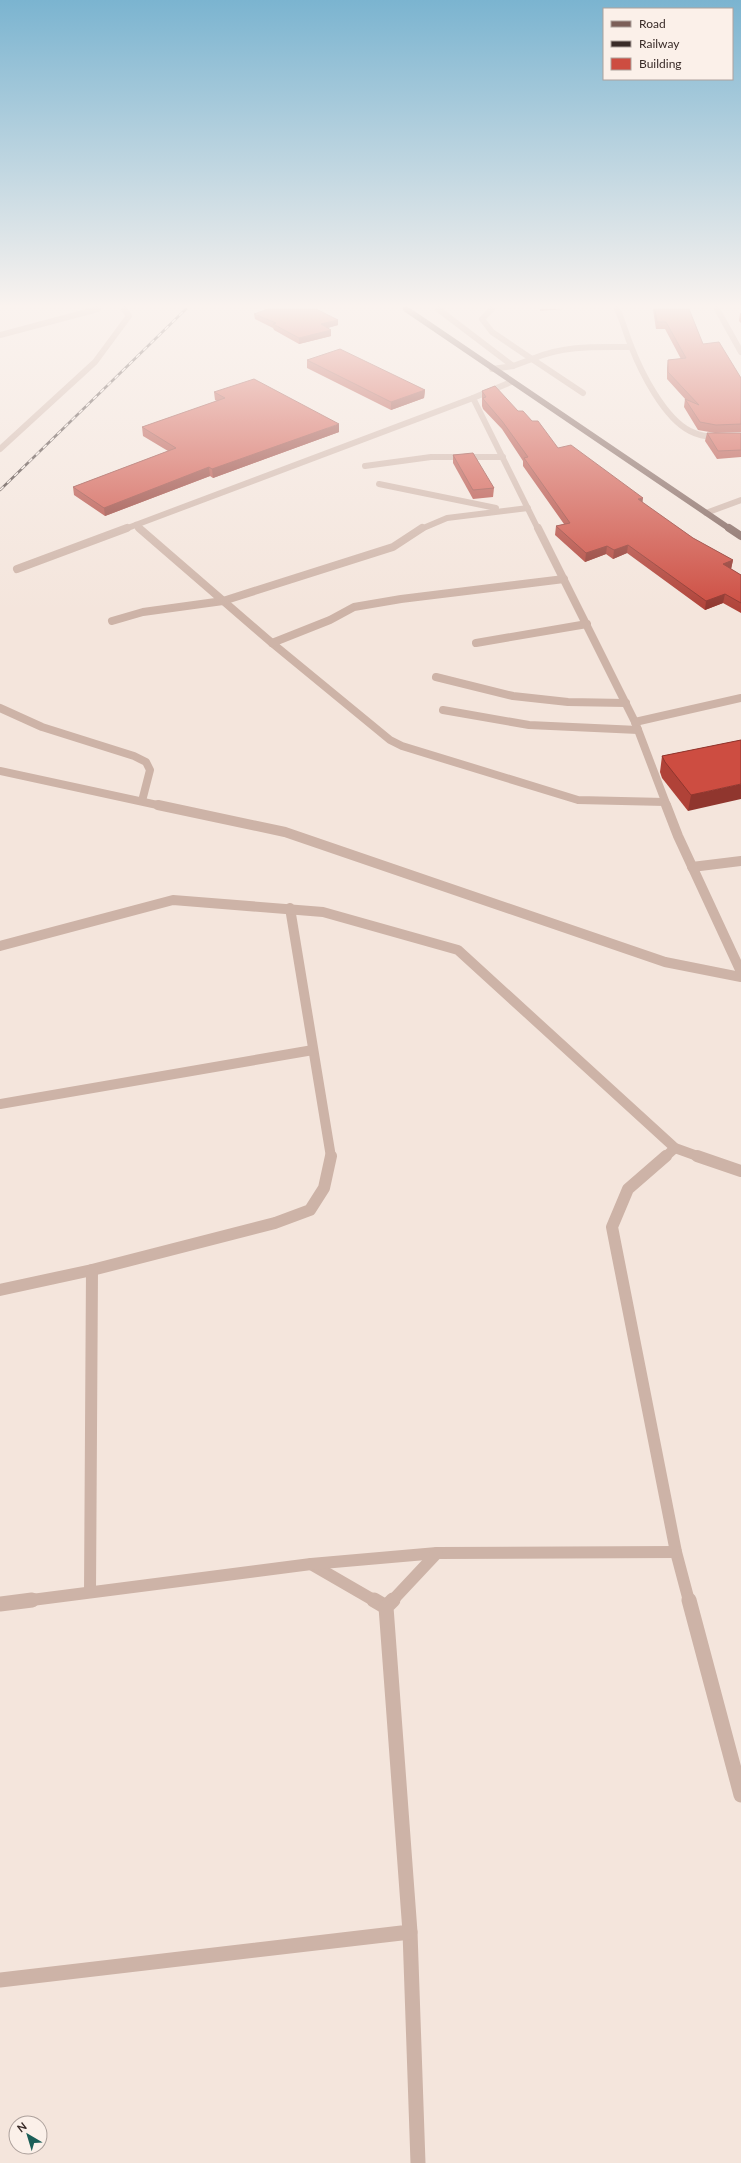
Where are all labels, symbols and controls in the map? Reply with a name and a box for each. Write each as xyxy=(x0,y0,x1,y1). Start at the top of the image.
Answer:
legend xyxy=(603,8,733,80)
text: Road xyxy=(639,16,666,31)
text: Railway xyxy=(639,36,680,51)
text: Building xyxy=(639,56,682,71)
north arrow xyxy=(8,2115,48,2155)
text: N xyxy=(14,2119,29,2134)

